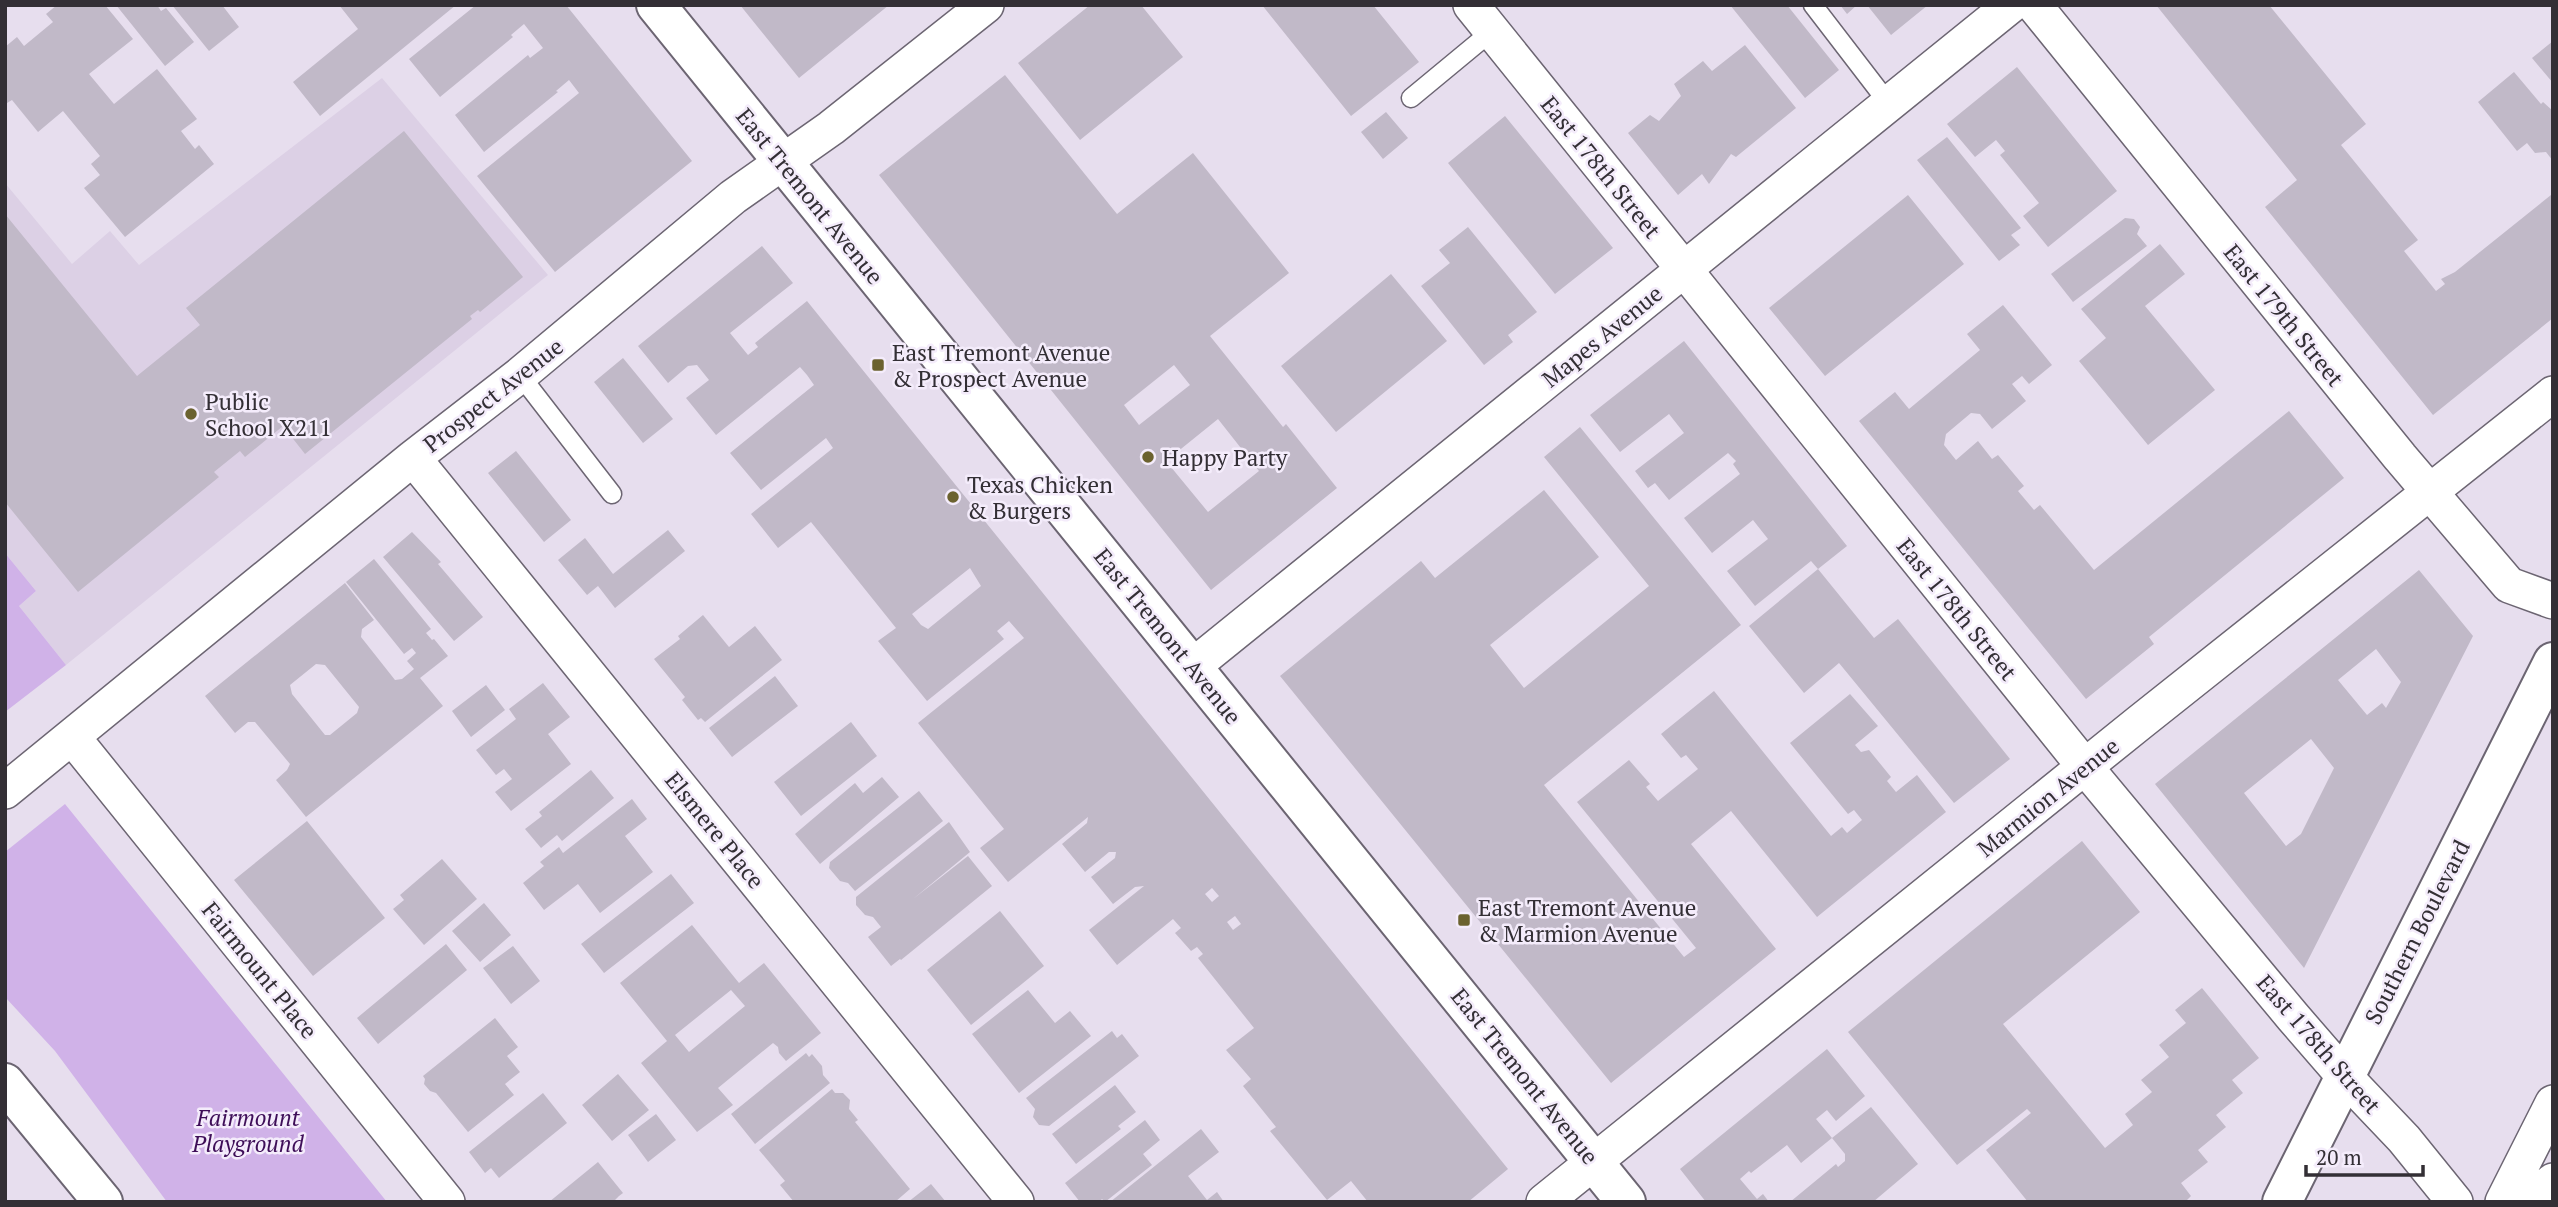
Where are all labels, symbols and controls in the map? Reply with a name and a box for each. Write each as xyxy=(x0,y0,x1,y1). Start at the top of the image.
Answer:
street label: East 178th Street xyxy=(1534,89,1668,245)
street label: East Tremont Avenue xyxy=(729,101,891,291)
street label: East 179th Street xyxy=(2217,237,2351,393)
street label: Mapes Avenue xyxy=(1535,278,1669,394)
street label: Prospect Avenue xyxy=(417,331,569,459)
place label: East Tremont Avenue & Prospect Avenue xyxy=(892,337,1110,394)
marker: East Tremont Avenue & Prospect Avenue xyxy=(870,357,886,373)
place label: Public School X211 xyxy=(205,386,332,443)
marker: Public School X211 xyxy=(183,406,199,422)
place label: Happy Party xyxy=(1162,442,1288,473)
marker: Happy Party xyxy=(1140,449,1156,465)
place label: Texas Chicken & Burgers xyxy=(967,469,1113,526)
marker: Texas Chicken & Burgers xyxy=(945,489,961,505)
street label: East 178th Street xyxy=(1890,531,2024,687)
street label: East Tremont Avenue xyxy=(1087,541,1249,731)
street label: Marmion Avenue xyxy=(1971,730,2125,864)
street label: Elsmere Place xyxy=(658,765,772,895)
street label: Southern Boulevard xyxy=(2357,834,2477,1029)
place label: East Tremont Avenue & Marmion Avenue xyxy=(1478,892,1696,949)
street label: Fairmount Place xyxy=(195,895,325,1045)
marker: East Tremont Avenue & Marmion Avenue xyxy=(1456,912,1472,928)
street label: East 178th Street xyxy=(2250,968,2388,1120)
street label: East Tremont Avenue xyxy=(1444,981,1606,1171)
park label: Fairmount Playground xyxy=(191,1102,305,1159)
scale bar xyxy=(2306,1134,2423,1178)
text: 20 m xyxy=(2316,1143,2362,1171)

